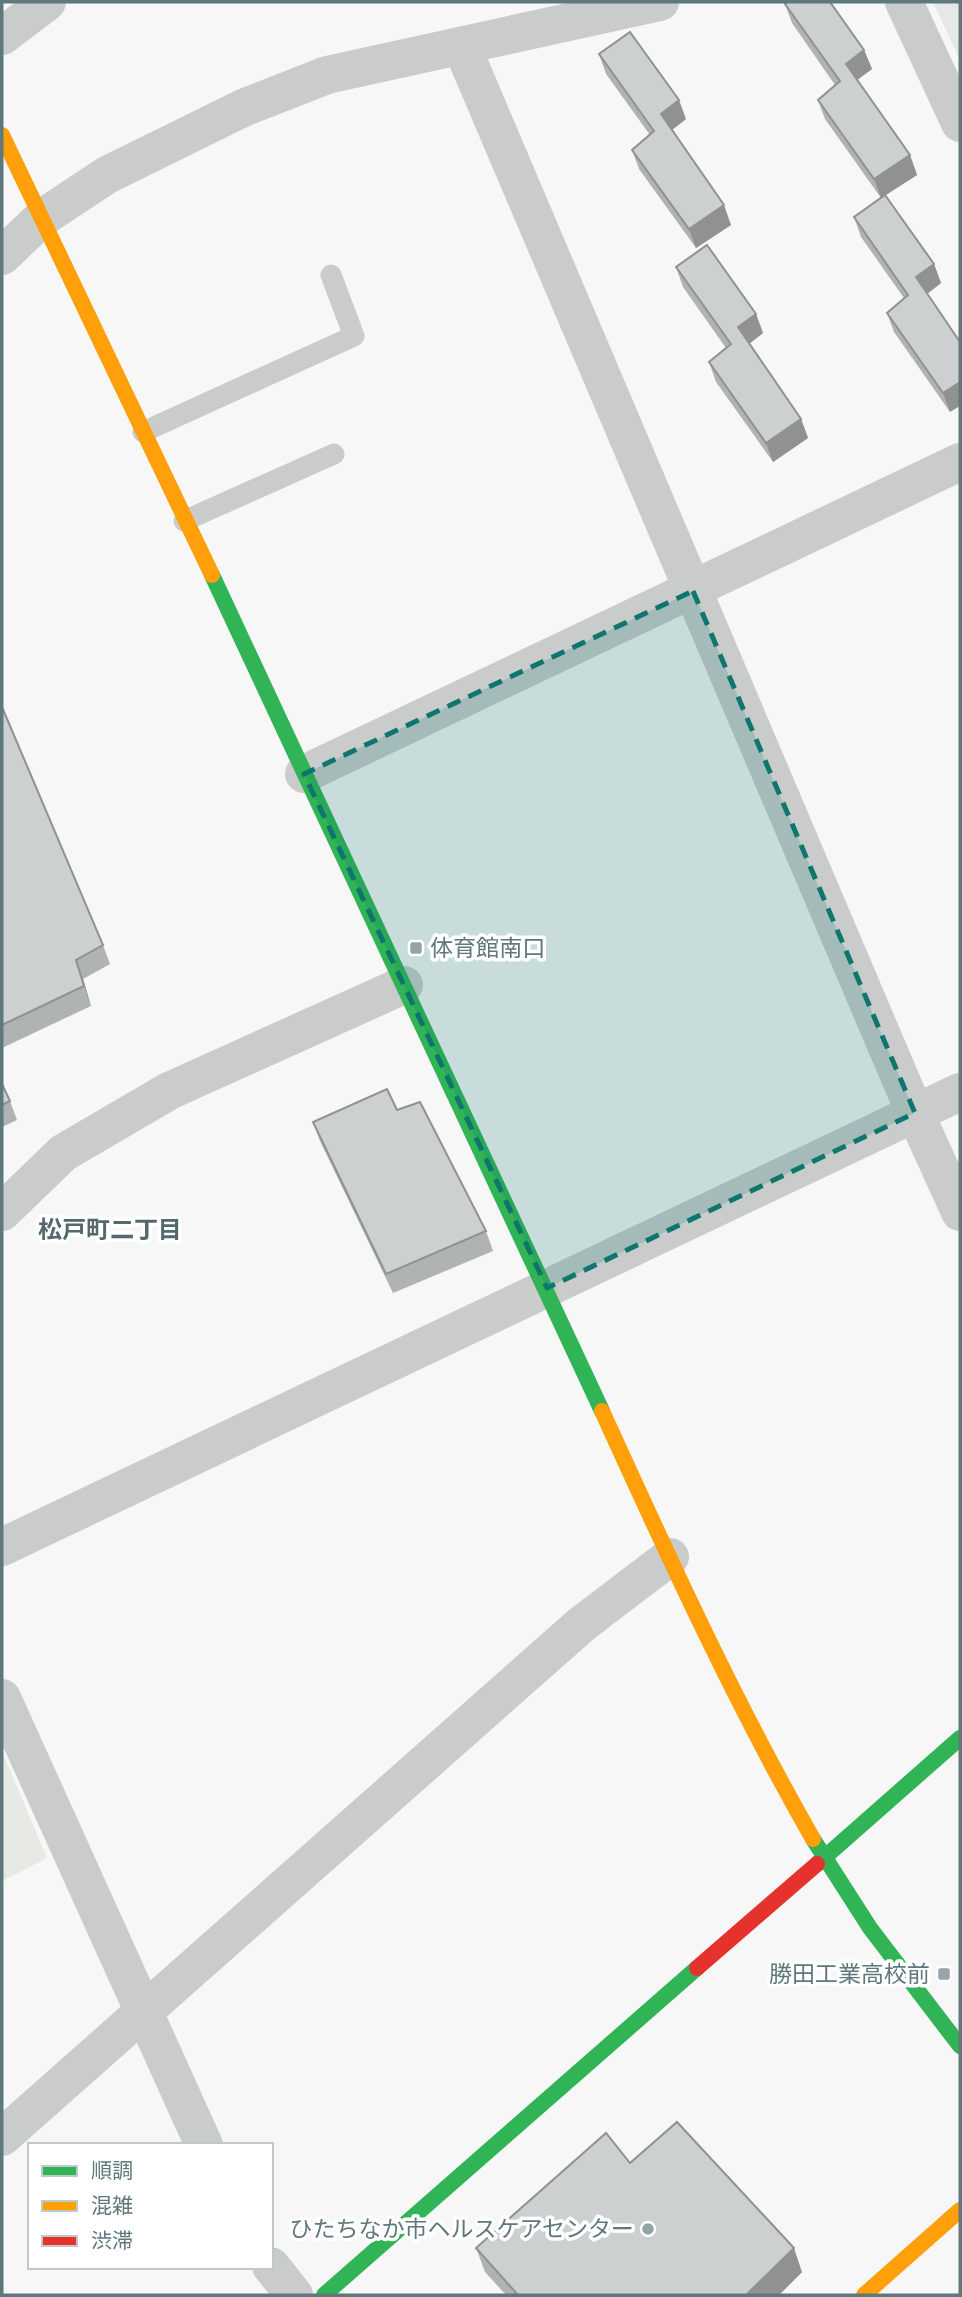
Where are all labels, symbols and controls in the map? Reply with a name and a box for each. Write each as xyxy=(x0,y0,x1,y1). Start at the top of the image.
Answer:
place label: 体育館南口 xyxy=(430,935,545,962)
marker: 体育館南口 xyxy=(408,940,424,956)
district label: 松戸町二丁目 xyxy=(38,1216,182,1244)
place label: 勝田工業高校前 xyxy=(769,1961,930,1988)
marker: 勝田工業高校前 xyxy=(936,1966,952,1982)
legend xyxy=(28,2143,273,2269)
text: 順調 xyxy=(91,2159,133,2183)
text: 混雑 xyxy=(91,2194,133,2218)
place label: ひたちなか市ヘルスケアセンター xyxy=(289,2216,634,2243)
marker: ひたちなか市ヘルスケアセンター xyxy=(640,2221,656,2237)
text: 渋滞 xyxy=(91,2229,133,2253)

